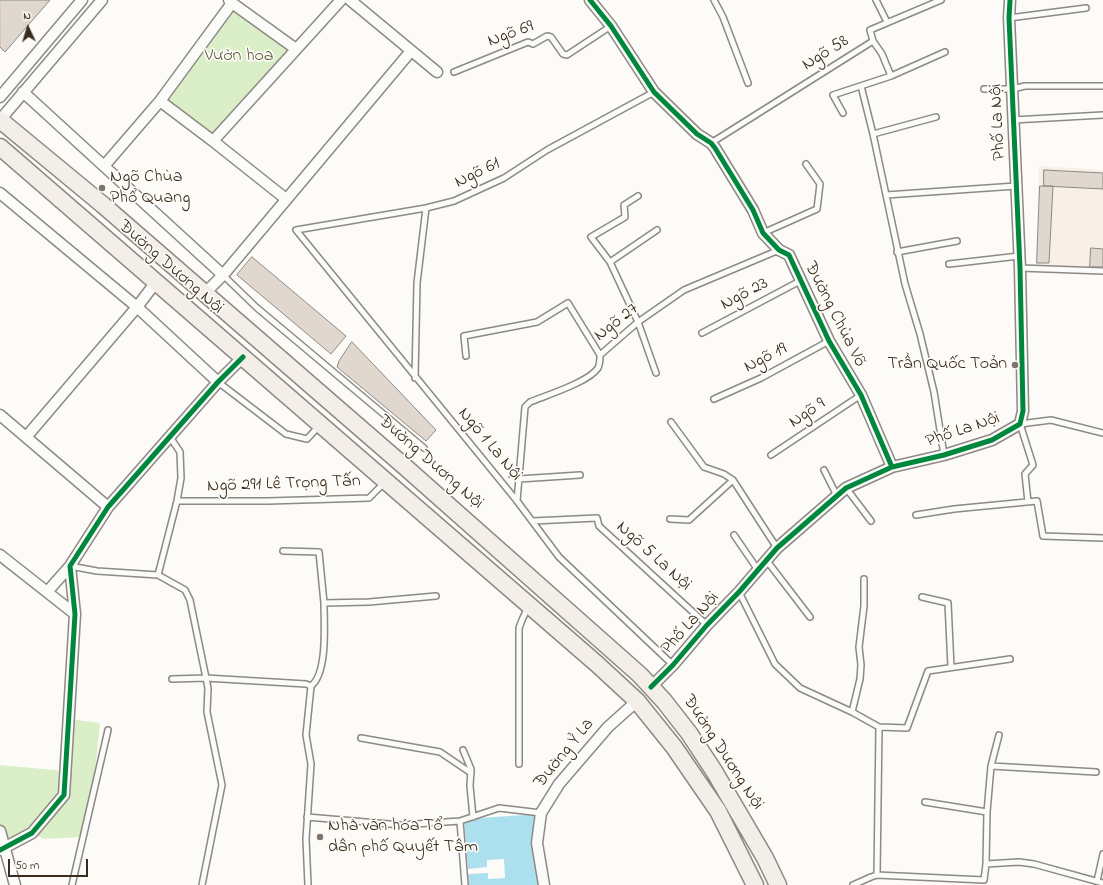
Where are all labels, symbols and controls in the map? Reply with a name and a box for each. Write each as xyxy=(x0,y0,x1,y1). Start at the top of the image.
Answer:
north arrow xyxy=(8,8,48,48)
text: N xyxy=(23,8,31,24)
street label: Ngõ 69 xyxy=(485,17,537,53)
street label: Ngõ 58 xyxy=(799,31,853,77)
park label: Vườn hoa xyxy=(204,46,274,68)
street label: Phố La Nội xyxy=(986,83,1012,161)
street label: Ngõ 61 xyxy=(452,154,504,194)
place label: Ngõ Chùa Phổ Quang xyxy=(110,167,190,210)
marker: Ngõ Chùa Phổ Quang xyxy=(97,183,107,193)
street label: Đường Dương Nội xyxy=(113,216,227,320)
street label: Đường Chùa Võ xyxy=(798,259,870,371)
street label: Ngõ 23 xyxy=(718,274,772,316)
street label: Ngõ 27 xyxy=(590,299,644,347)
street label: Ngõ 19 xyxy=(741,339,791,379)
place label: Trần Quốc Toản xyxy=(887,354,1007,376)
marker: Trần Quốc Toản xyxy=(1010,360,1020,370)
street label: Ngõ 9 xyxy=(786,394,830,434)
street label: Ngõ 1 La Nội xyxy=(452,404,526,486)
street label: Phố La Nội xyxy=(923,408,1003,454)
street label: Đường Dương Nội xyxy=(373,411,487,515)
street label: Ngõ 291 Lê Trọng Tấn xyxy=(207,472,361,498)
street label: Ngõ 5 La Nội xyxy=(611,518,695,596)
street label: Phố La Nội xyxy=(657,588,725,660)
street label: Đường Dương Nội xyxy=(677,691,767,815)
street label: Đường Ỷ La xyxy=(530,715,600,793)
place label: Nhà văn hóa Tổ dân phố Quyết Tâm xyxy=(328,816,478,858)
marker: Nhà văn hóa Tổ dân phố Quyết Tâm xyxy=(315,832,325,842)
scale bar xyxy=(10,851,90,877)
text: 50 m xyxy=(15,857,39,875)

